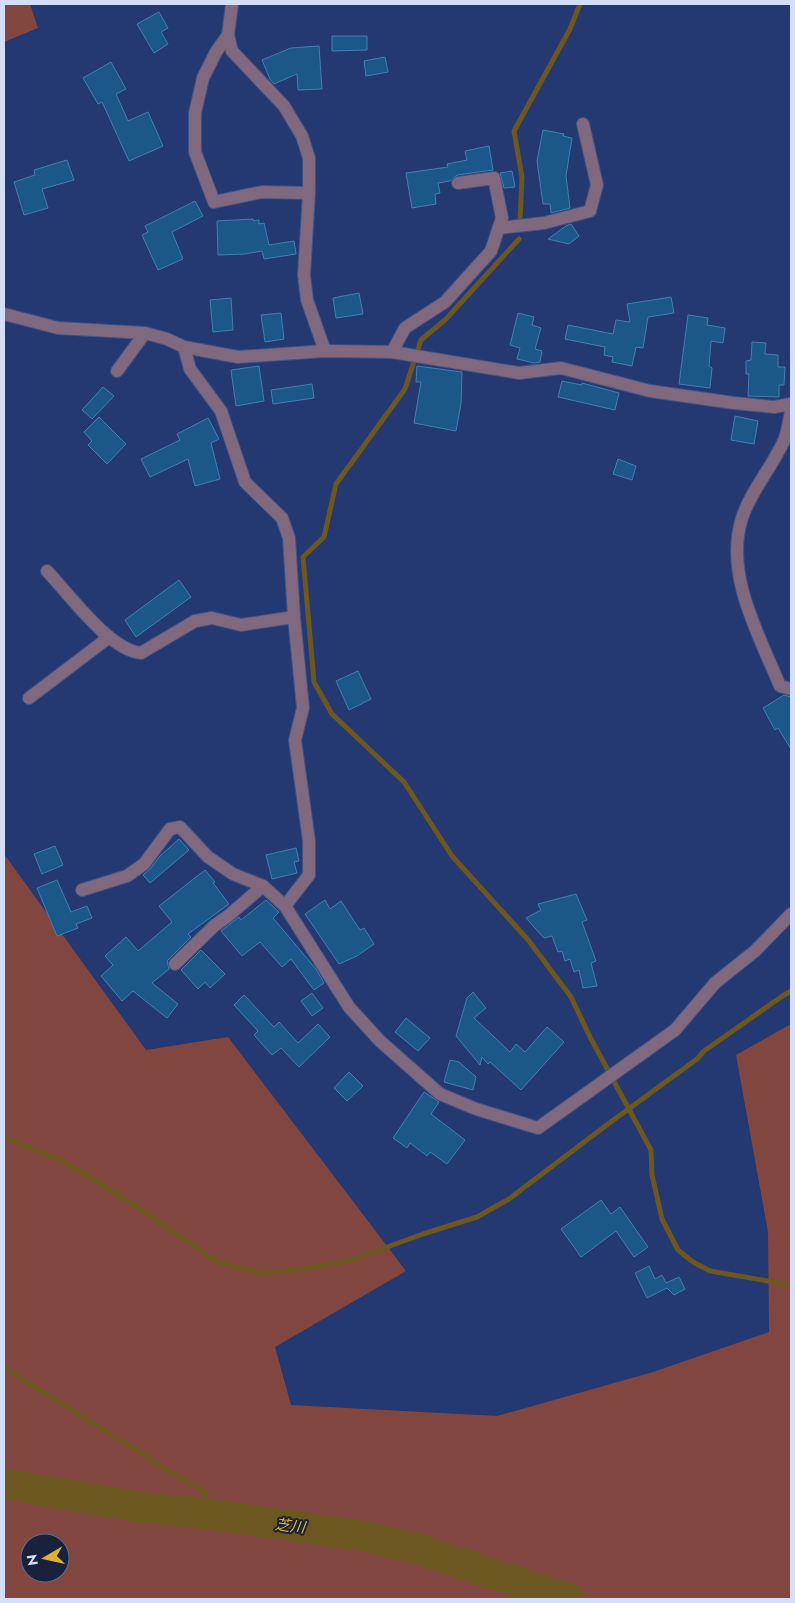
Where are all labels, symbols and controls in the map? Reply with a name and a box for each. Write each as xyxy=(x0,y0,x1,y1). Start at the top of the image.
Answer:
water label: 芝川 xyxy=(274,1513,308,1539)
north arrow xyxy=(20,1533,70,1583)
text: N xyxy=(21,1553,43,1567)

